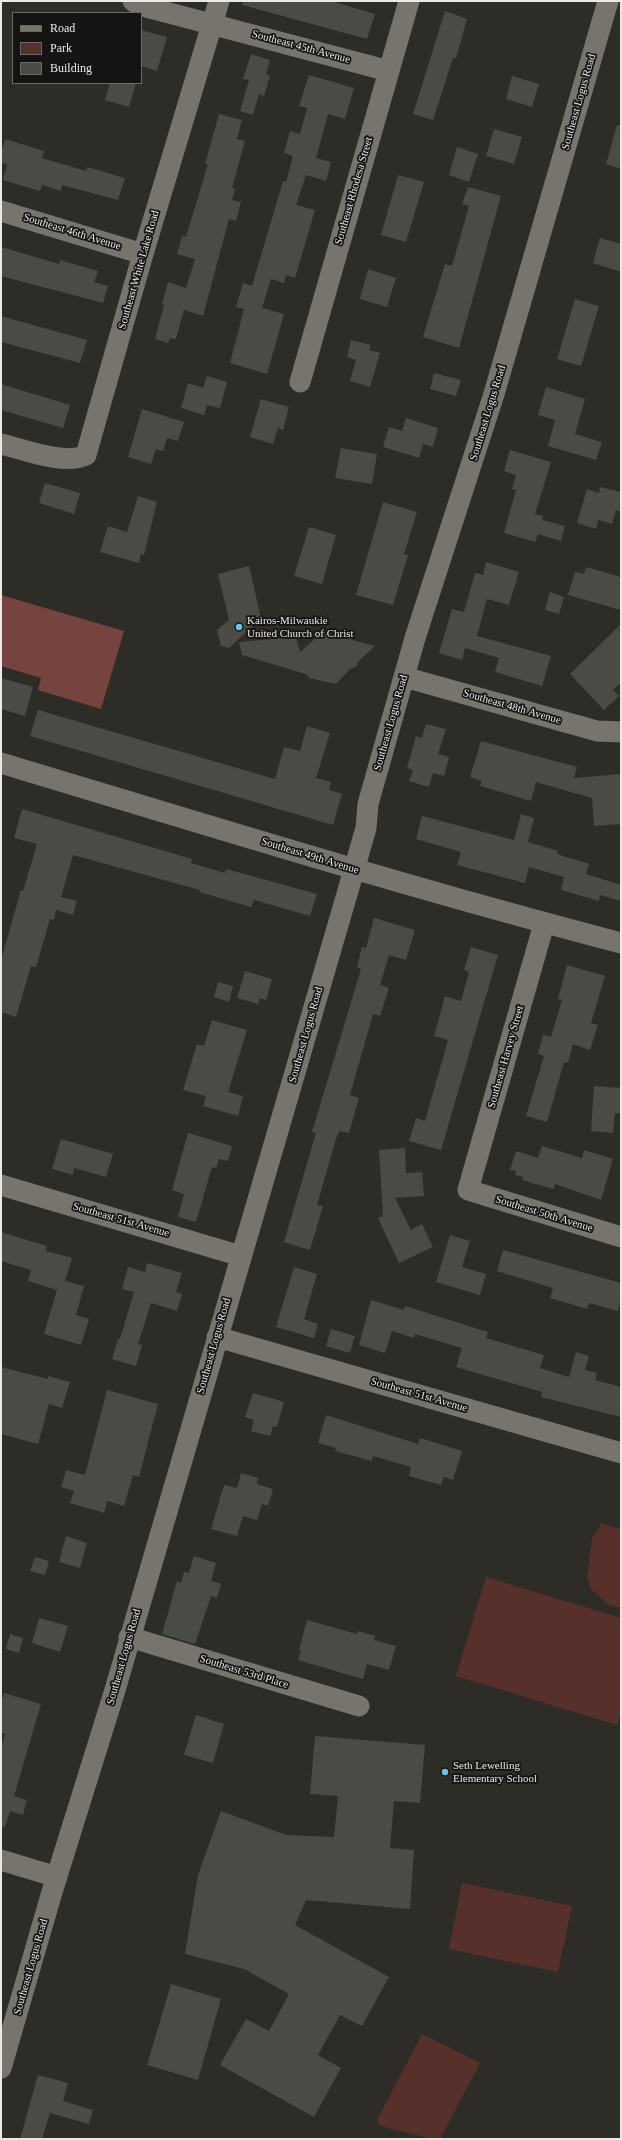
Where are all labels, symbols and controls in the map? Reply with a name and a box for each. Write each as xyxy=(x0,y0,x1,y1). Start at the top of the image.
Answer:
legend xyxy=(12,12,142,84)
text: Road xyxy=(50,21,75,35)
street label: Southeast 45th Avenue xyxy=(250,28,352,66)
text: Park xyxy=(50,41,72,55)
street label: Southeast Logus Road xyxy=(559,53,599,151)
text: Building xyxy=(50,61,92,75)
street label: Southeast Rhodesa Street xyxy=(332,135,376,247)
street label: Southeast White Lake Road xyxy=(116,209,162,331)
street label: Southeast 46th Avenue xyxy=(22,211,122,253)
street label: Southeast Logus Road xyxy=(467,364,509,462)
place label: Kairos-Milwaukie United Church of Christ xyxy=(247,614,354,640)
marker: Kairos-Milwaukie United Church of Christ xyxy=(234,622,244,632)
street label: Southeast Logus Road xyxy=(371,674,411,772)
street label: Southeast 48th Avenue xyxy=(462,687,562,727)
street label: Southeast 49th Avenue xyxy=(260,835,360,877)
street label: Southeast Logus Road xyxy=(286,986,326,1084)
street label: Southeast Harvey Street xyxy=(485,1004,527,1110)
street label: Southeast 50th Avenue xyxy=(494,1193,594,1235)
street label: Southeast 51st Avenue xyxy=(71,1200,171,1240)
street label: Southeast Logus Road xyxy=(194,1297,234,1395)
street label: Southeast 51st Avenue xyxy=(369,1375,469,1415)
street label: Southeast Logus Road xyxy=(104,1608,144,1706)
street label: Southeast 53rd Place xyxy=(198,1652,290,1692)
place label: Seth Lewelling Elementary School xyxy=(453,1759,537,1785)
marker: Seth Lewelling Elementary School xyxy=(440,1767,450,1777)
street label: Southeast Logus Road xyxy=(11,1918,51,2016)

